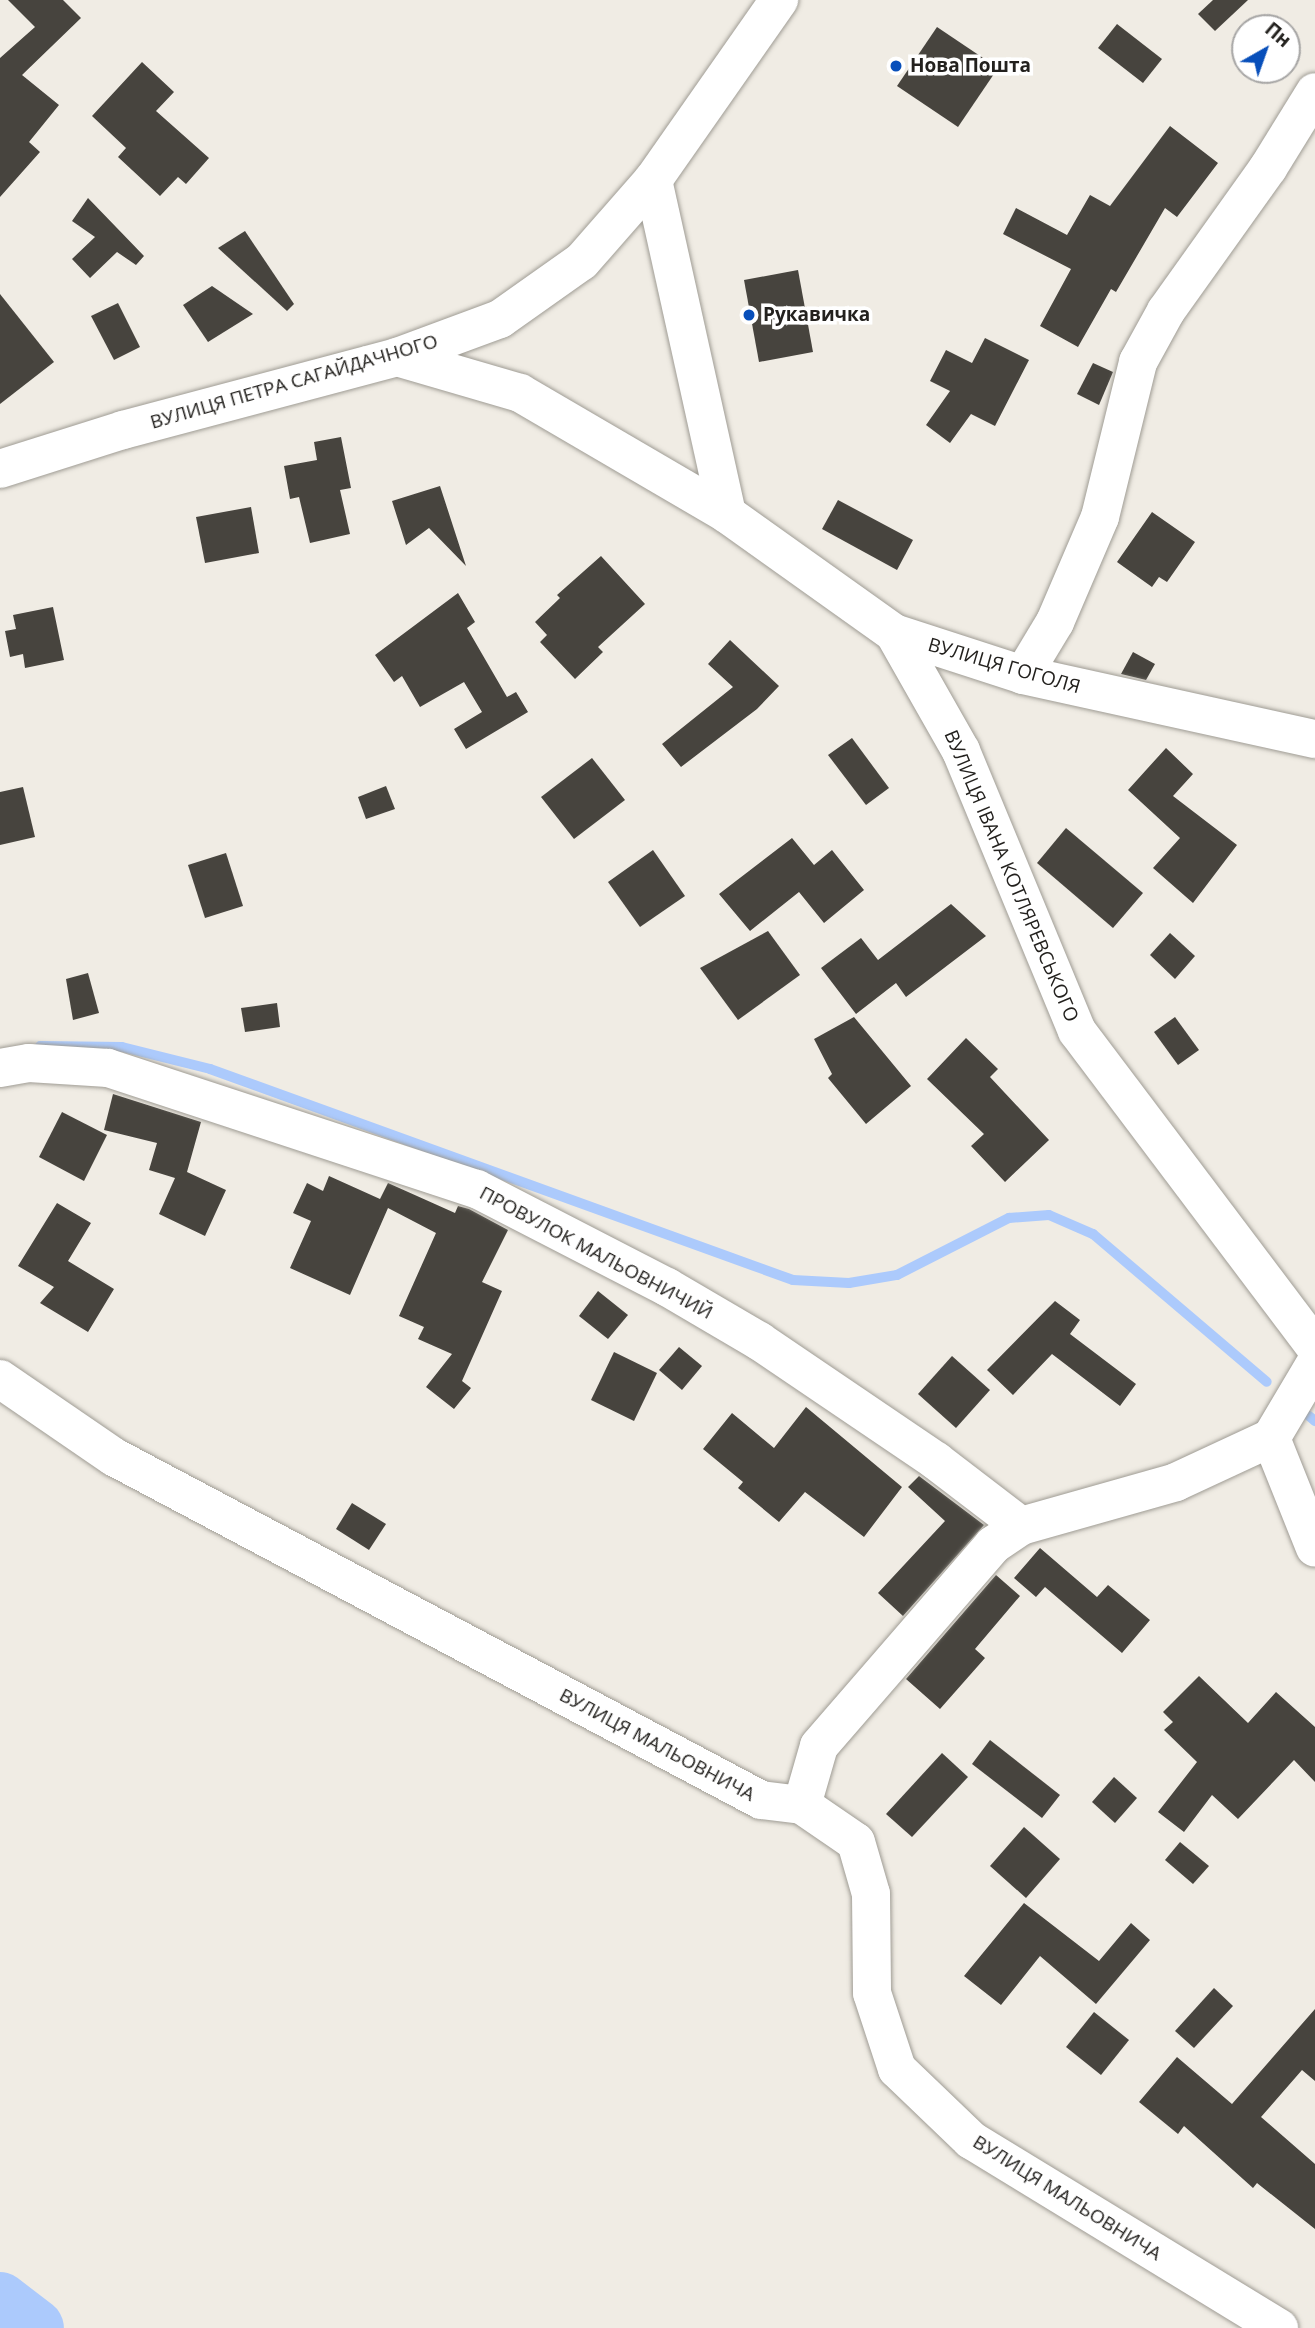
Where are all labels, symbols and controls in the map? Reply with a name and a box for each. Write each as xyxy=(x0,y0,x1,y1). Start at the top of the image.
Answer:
north arrow xyxy=(1231,14,1301,84)
text: Пн xyxy=(1260,16,1297,53)
place label: Нова Пошта xyxy=(910,55,1031,77)
marker: Нова Пошта xyxy=(888,58,904,74)
place label: Рукавичка xyxy=(763,304,870,326)
marker: Рукавичка xyxy=(741,307,757,323)
street label: ВУЛИЦЯ ПЕТРА САГАЙДАЧНОГО xyxy=(148,330,440,434)
street label: ВУЛИЦЯ ГОГОЛЯ xyxy=(925,633,1083,699)
street label: ВУЛИЦЯ ІВАНА КОТЛЯРЕВСЬКОГО xyxy=(939,727,1083,1025)
street label: ПРОВУЛОК МАЛЬОВНИЧИЙ xyxy=(476,1182,716,1324)
street label: ВУЛИЦЯ МАЛЬОВНИЧА xyxy=(555,1684,759,1806)
street label: ВУЛИЦЯ МАЛЬОВНИЧА xyxy=(969,2131,1165,2265)

